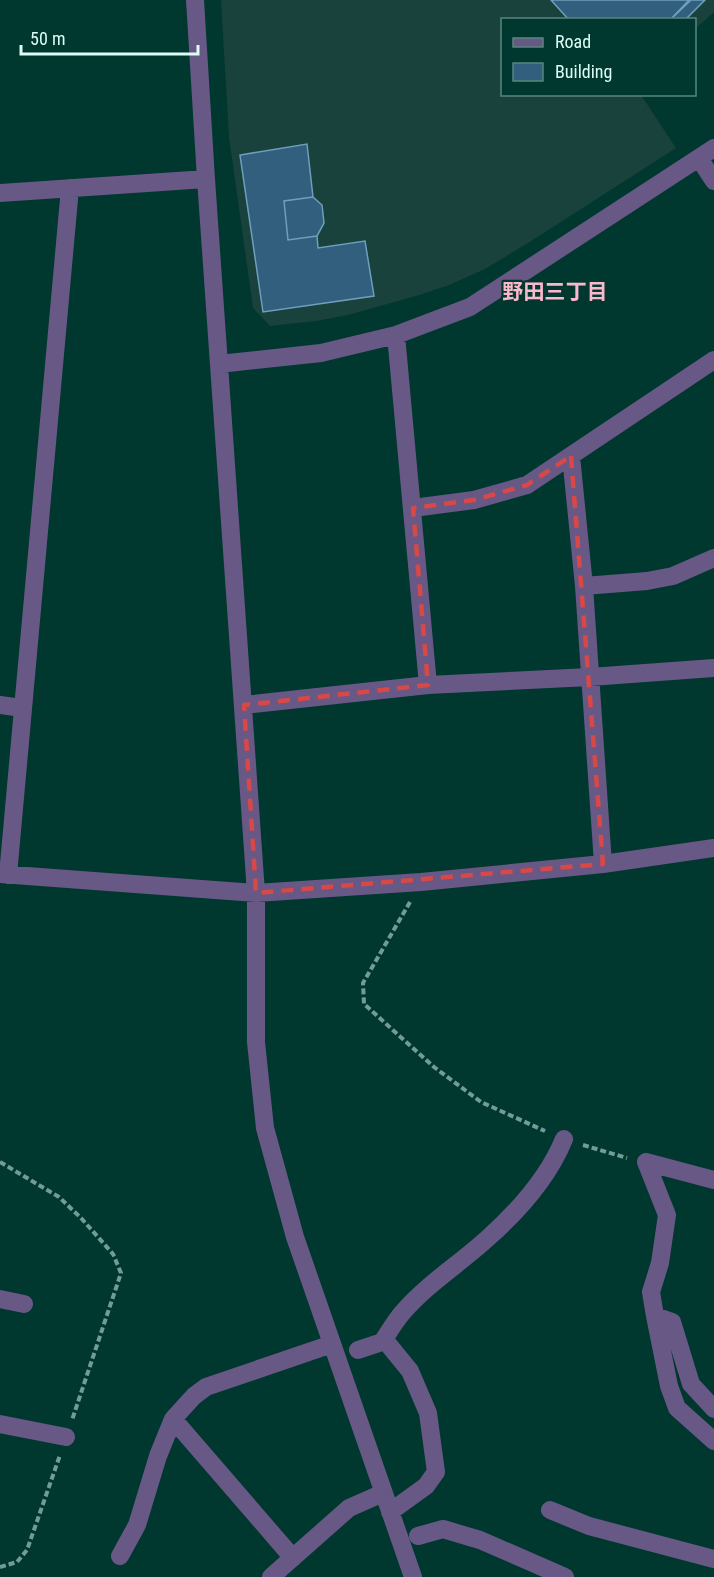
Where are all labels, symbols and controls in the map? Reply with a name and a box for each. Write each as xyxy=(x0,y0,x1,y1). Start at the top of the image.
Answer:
scale bar xyxy=(21,18,198,56)
legend xyxy=(501,18,696,96)
text: 50 m xyxy=(30,28,65,49)
text: Road xyxy=(555,31,591,52)
text: Building xyxy=(555,61,612,82)
district label: 野田三丁目 xyxy=(503,280,608,304)

